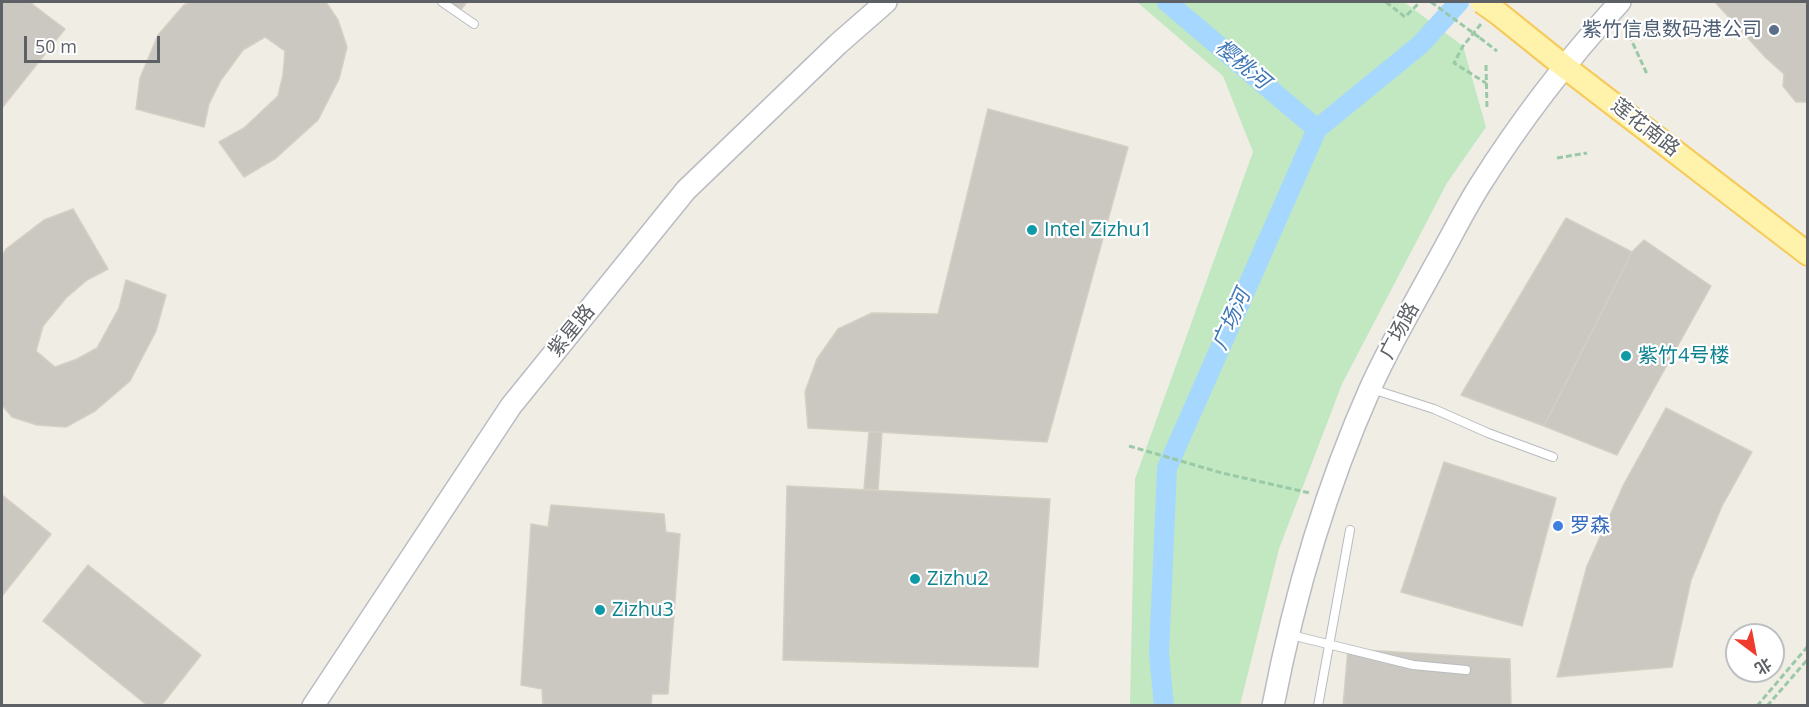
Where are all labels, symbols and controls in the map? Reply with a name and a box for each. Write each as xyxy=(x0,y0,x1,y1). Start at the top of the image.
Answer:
place label: 紫竹信息数码港公司 xyxy=(1582,18,1762,42)
marker: 紫竹信息数码港公司 xyxy=(1767,23,1781,37)
scale bar xyxy=(27,24,164,62)
text: 50 m xyxy=(35,34,77,58)
water label: 樱桃河 xyxy=(1210,35,1274,95)
street label: 莲花南路 xyxy=(1606,94,1684,162)
place label: Intel Zizhu1 xyxy=(1044,218,1152,242)
marker: Intel Zizhu1 xyxy=(1025,223,1039,237)
water label: 广场河 xyxy=(1208,286,1256,354)
street label: 广场路 xyxy=(1375,299,1425,363)
street label: 紫星路 xyxy=(544,300,600,362)
place label: 紫竹4号楼 xyxy=(1638,344,1729,368)
marker: 紫竹4号楼 xyxy=(1619,349,1633,363)
place label: 罗森 xyxy=(1570,514,1610,538)
marker: 罗森 xyxy=(1551,519,1565,533)
place label: Zizhu2 xyxy=(927,567,989,591)
marker: Zizhu2 xyxy=(908,572,922,586)
place label: Zizhu3 xyxy=(612,598,674,622)
marker: Zizhu3 xyxy=(593,603,607,617)
north arrow xyxy=(1725,623,1785,683)
text: 北 xyxy=(1751,653,1776,680)

